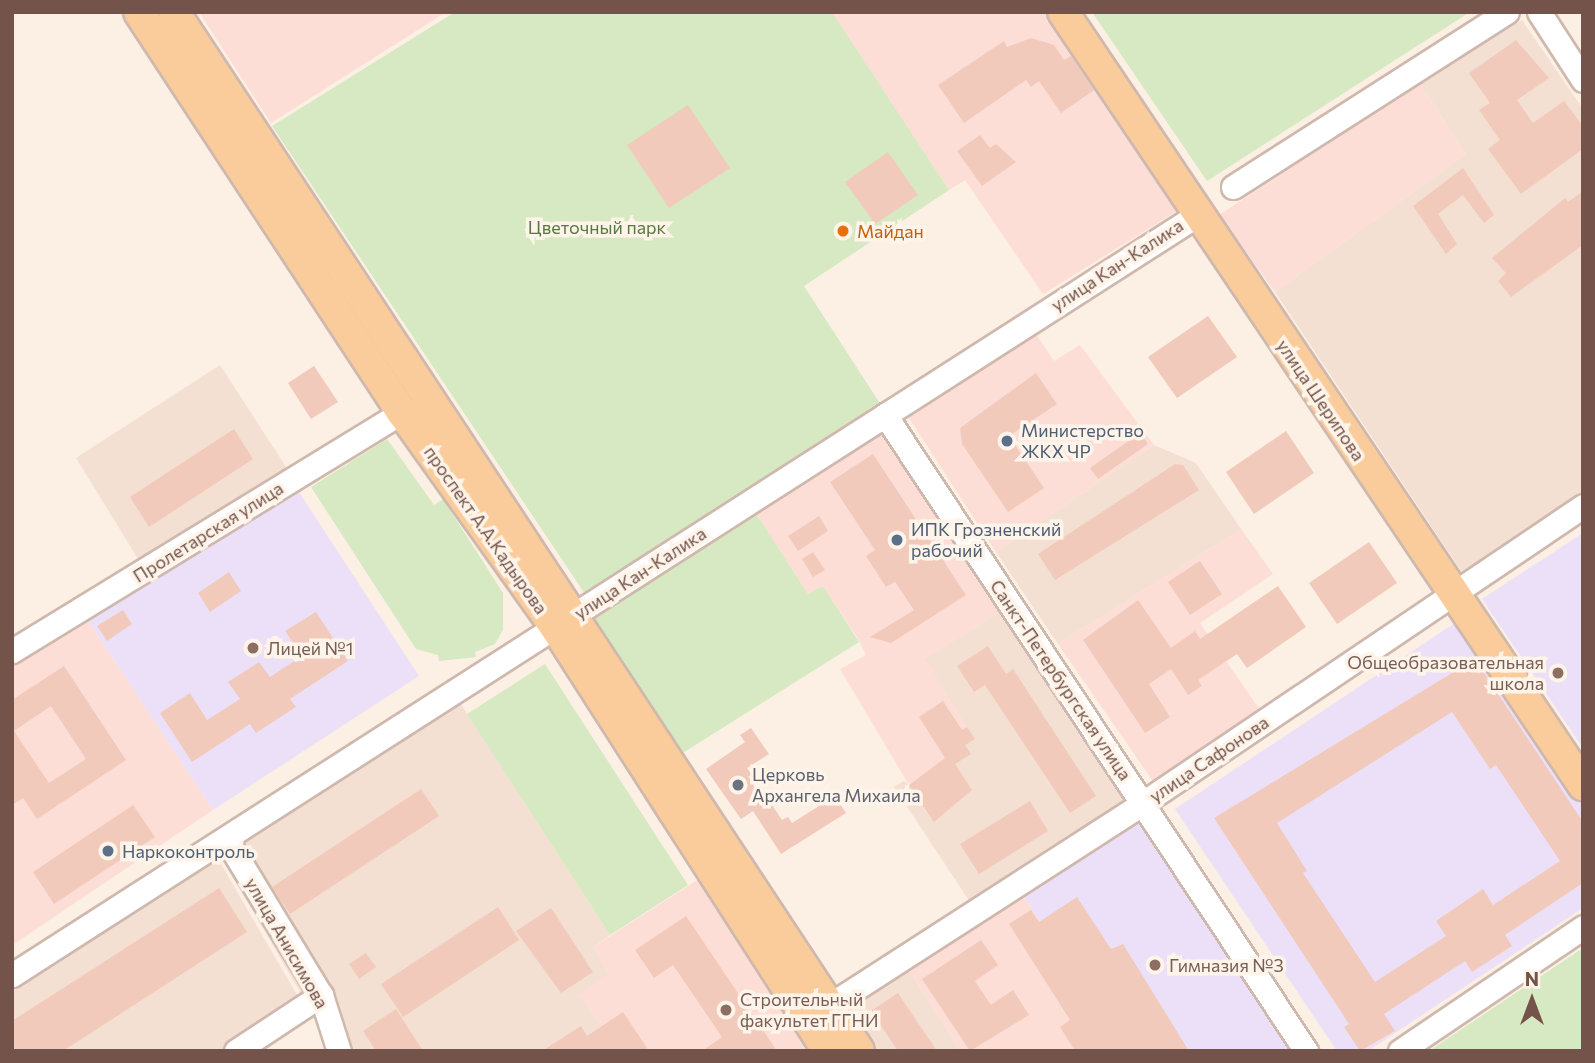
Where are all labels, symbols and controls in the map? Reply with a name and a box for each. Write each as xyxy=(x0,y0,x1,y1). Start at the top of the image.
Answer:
street label: улица Кан-Калика xyxy=(1047,214,1187,316)
park label: Цветочный парк xyxy=(528,216,666,238)
place label: Майдан xyxy=(857,220,924,242)
marker: Майдан xyxy=(835,223,851,239)
street label: улица Шерипова xyxy=(1272,335,1370,465)
place label: Министерство ЖКХ ЧР xyxy=(1021,420,1144,462)
marker: Министерство ЖКХ ЧР xyxy=(999,433,1015,449)
street label: проспект А.А.Кадырова xyxy=(420,442,552,618)
street label: Пролетарская улица xyxy=(129,477,287,587)
place label: ИПК Грозненский рабочий xyxy=(911,519,1061,562)
street label: улица Кан-Калика xyxy=(570,522,710,624)
marker: ИПК Грозненский рабочий xyxy=(889,532,905,548)
street label: Санкт-Петербургская улица xyxy=(986,576,1136,784)
place label: Лицей №1 xyxy=(267,637,353,659)
marker: Лицей №1 xyxy=(245,640,261,656)
place label: Общеобразовательная школа xyxy=(1347,652,1544,694)
marker: Общеобразовательная школа xyxy=(1550,665,1566,681)
street label: улица Сафонова xyxy=(1145,711,1273,807)
place label: Церковь Архангела Михаила xyxy=(752,764,921,806)
marker: Церковь Архангела Михаила xyxy=(730,777,746,793)
place label: Наркоконтроль xyxy=(122,840,255,862)
marker: Наркоконтроль xyxy=(100,843,116,859)
street label: улица Анисимова xyxy=(241,874,333,1012)
place label: Гимназия №3 xyxy=(1169,954,1284,976)
marker: Гимназия №3 xyxy=(1147,957,1163,973)
north arrow xyxy=(1497,965,1567,1035)
text: N xyxy=(1525,967,1539,990)
place label: Строительный факультет ГГНИ xyxy=(740,989,878,1032)
marker: Строительный факультет ГГНИ xyxy=(718,1002,734,1018)

